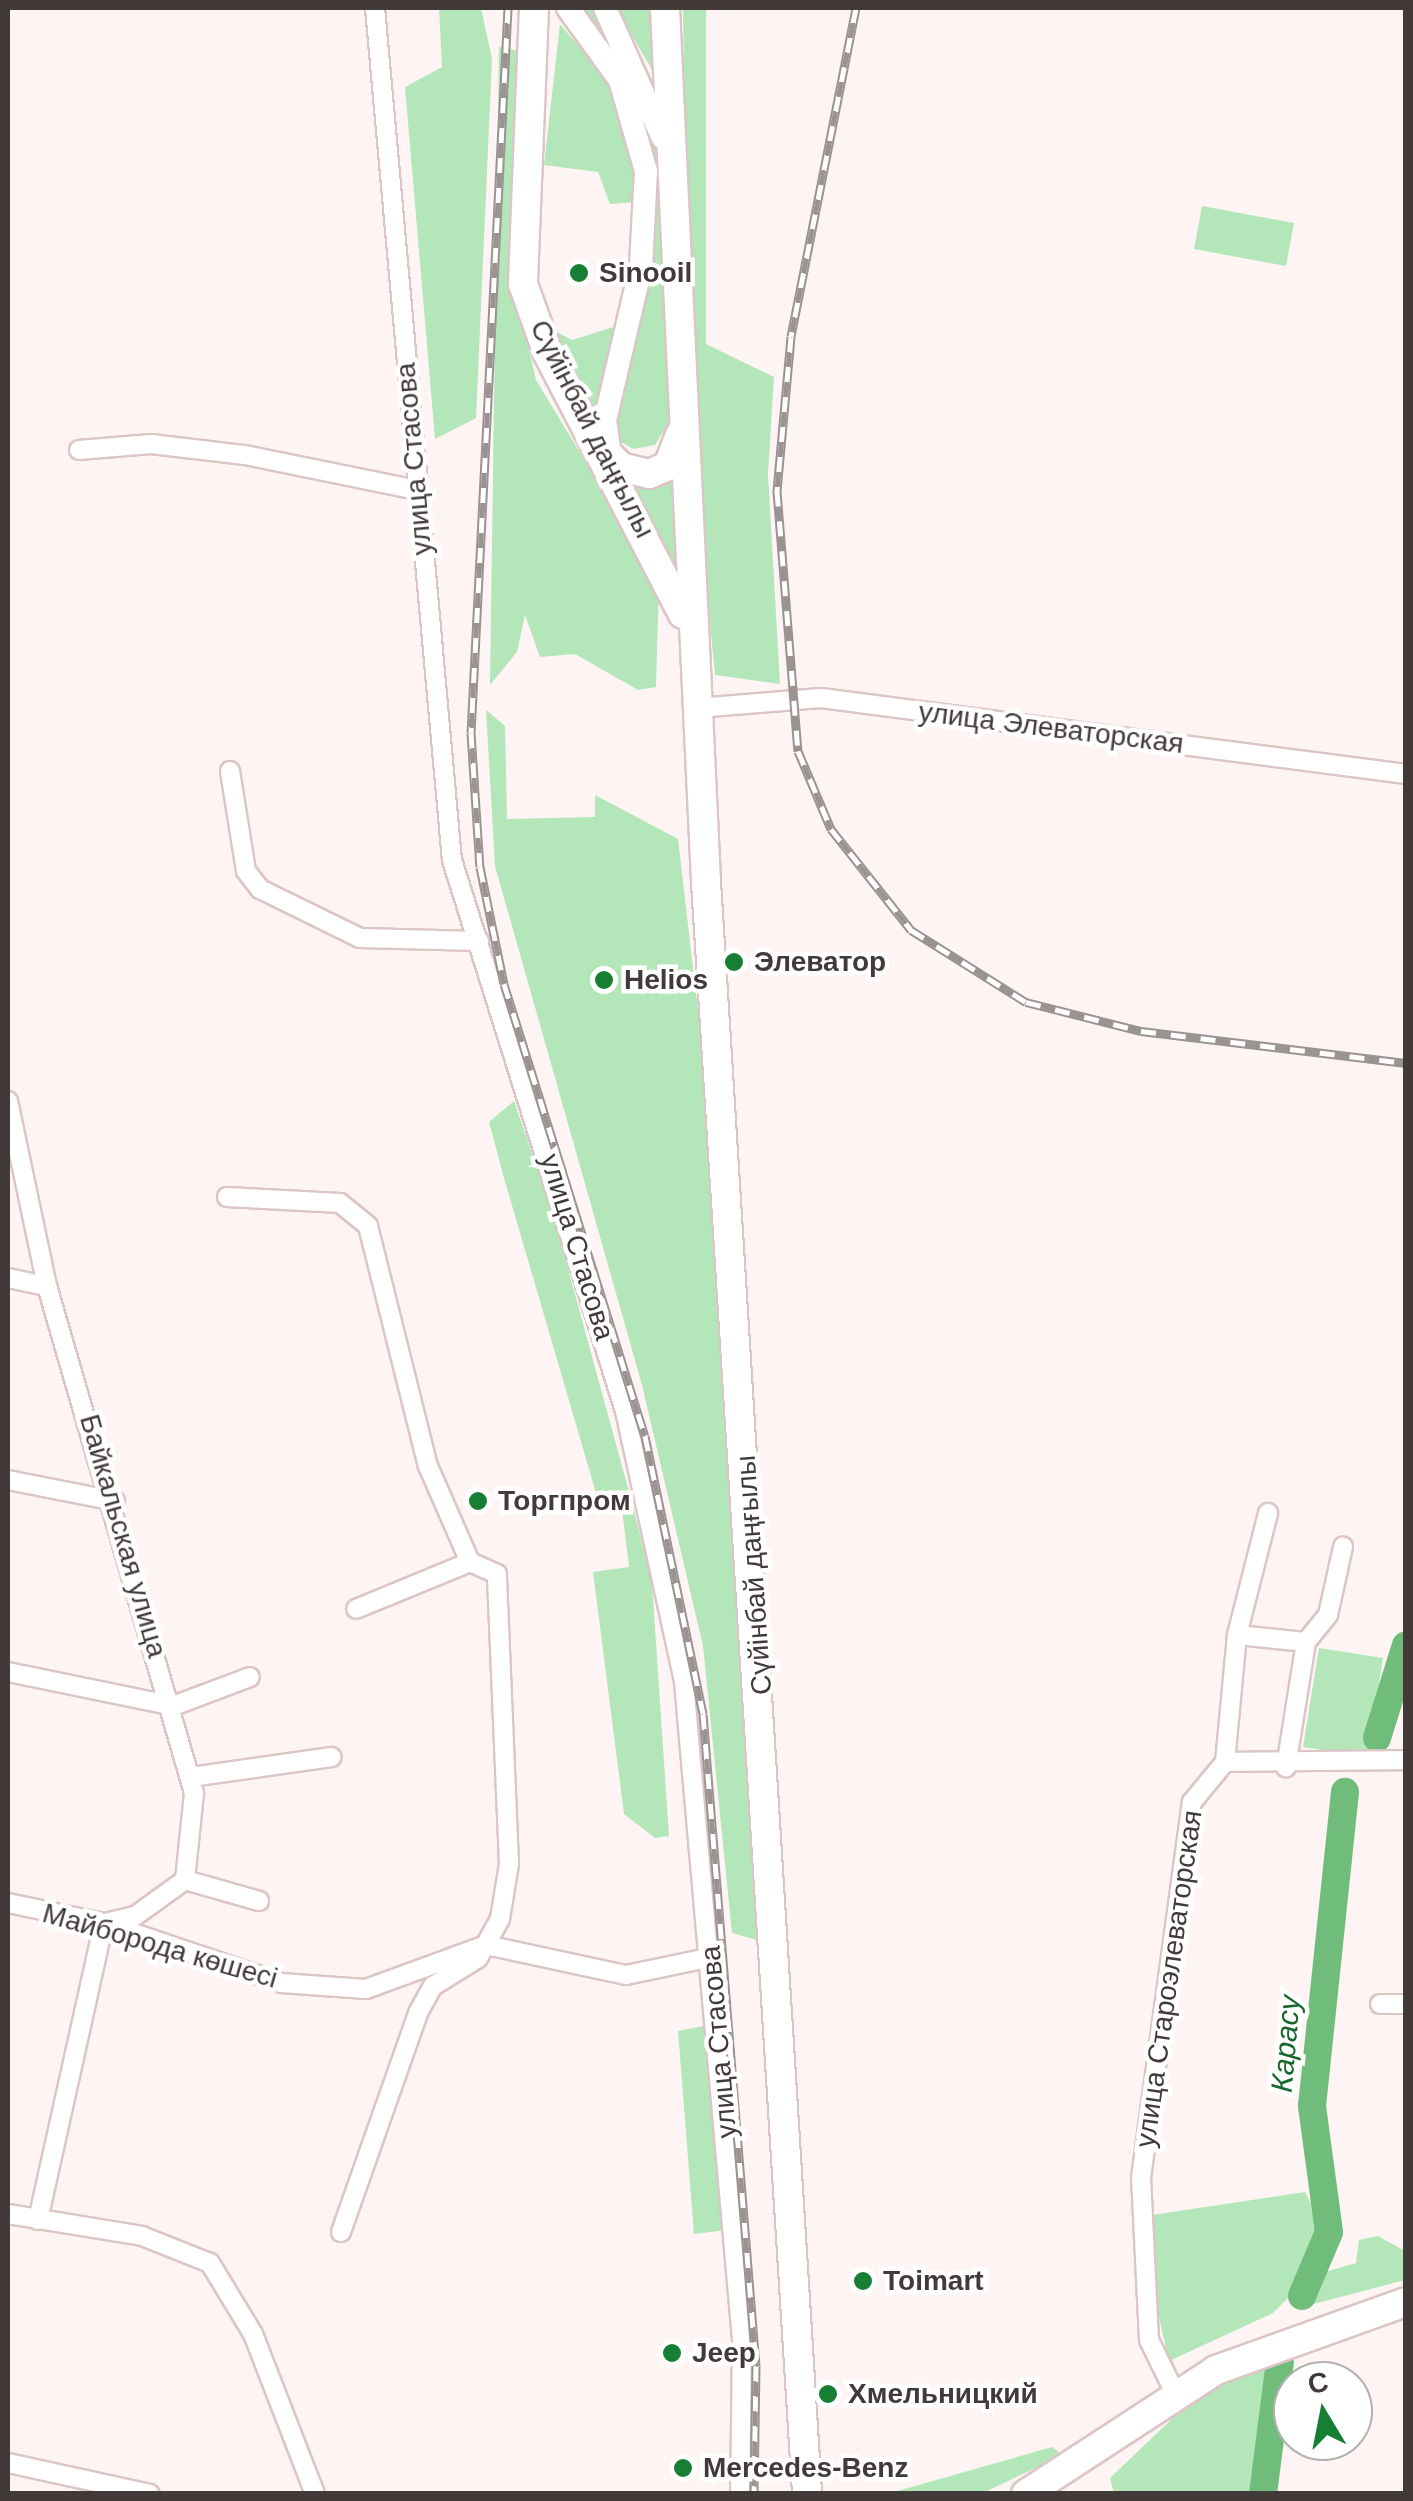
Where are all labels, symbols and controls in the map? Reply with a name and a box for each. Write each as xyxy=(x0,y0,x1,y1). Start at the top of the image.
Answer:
place label: Sinooil xyxy=(599,256,692,290)
marker: Sinooil xyxy=(568,262,590,284)
street label: Сүйінбай даңғылы xyxy=(523,314,661,544)
street label: улица Стасова xyxy=(389,361,439,557)
street label: улица Элеваторская xyxy=(917,695,1185,761)
place label: Элеватор xyxy=(754,945,886,979)
marker: Элеватор xyxy=(723,951,745,973)
place label: Helios xyxy=(624,963,708,997)
marker: Helios xyxy=(593,969,615,991)
street label: улица Стасова xyxy=(533,1150,621,1344)
street label: Байкальская улица xyxy=(72,1411,174,1661)
street label: Сүйінбай даңғылы xyxy=(729,1454,779,1696)
place label: Торгпром xyxy=(498,1484,631,1518)
marker: Торгпром xyxy=(467,1490,489,1512)
street label: улица Староэлеваторская xyxy=(1129,1808,1209,2150)
street label: Майборода көшесі xyxy=(39,1896,281,1996)
street label: улица Стасова xyxy=(694,1944,744,2140)
water label: Карасу xyxy=(1264,1994,1308,2094)
place label: Toimart xyxy=(883,2264,984,2298)
marker: Toimart xyxy=(852,2270,874,2292)
place label: Jeep xyxy=(692,2336,756,2370)
marker: Jeep xyxy=(661,2342,683,2364)
north arrow xyxy=(1273,2361,1373,2461)
text: С xyxy=(1305,2366,1331,2400)
place label: Хмельницкий xyxy=(848,2377,1038,2411)
marker: Хмельницкий xyxy=(817,2383,839,2405)
place label: Mercedes-Benz xyxy=(703,2451,908,2485)
marker: Mercedes-Benz xyxy=(672,2457,694,2479)

